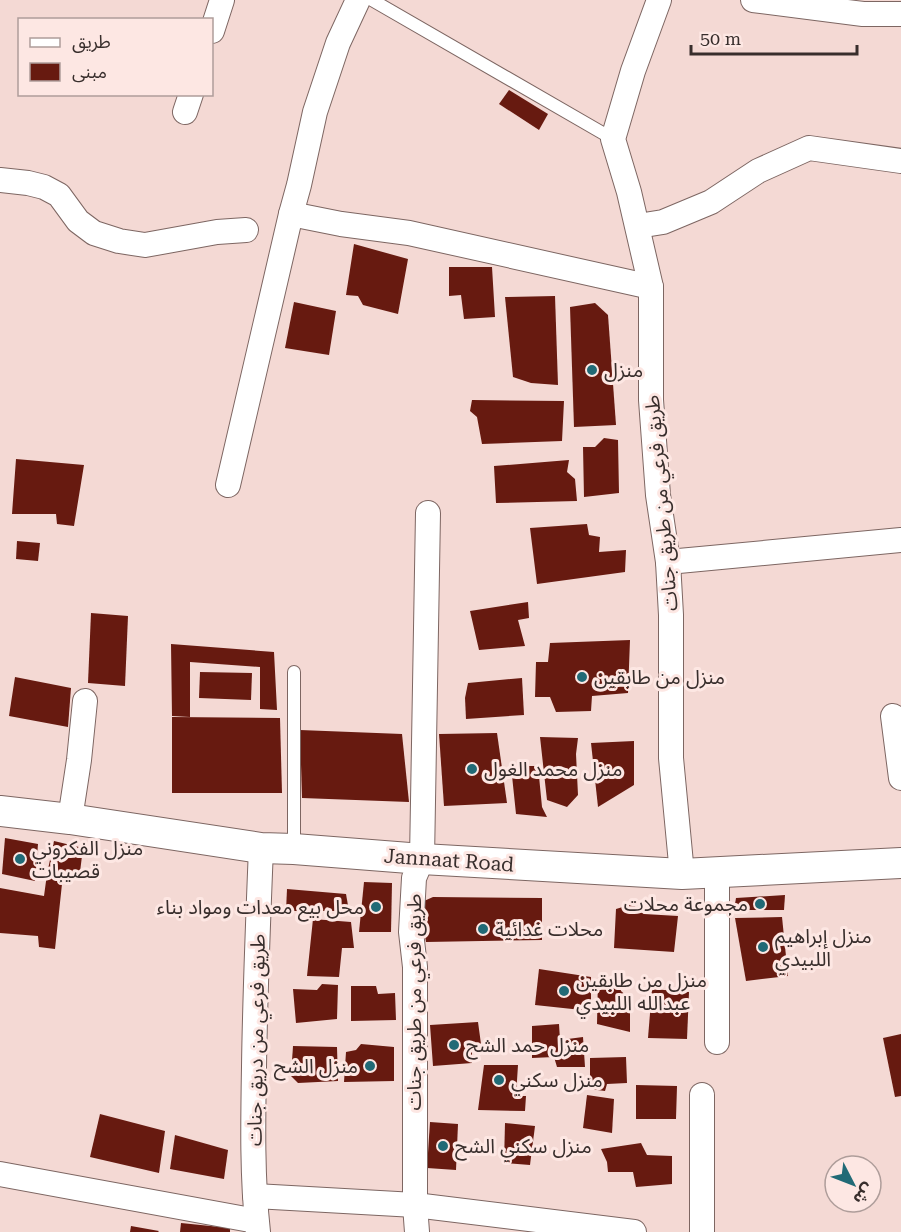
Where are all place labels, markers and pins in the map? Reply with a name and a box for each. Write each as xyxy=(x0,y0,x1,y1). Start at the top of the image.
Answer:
place label: منزل xyxy=(604,358,643,382)
marker: منزل xyxy=(585,363,599,377)
place label: منزل من طابقين xyxy=(594,665,725,689)
marker: منزل من طابقين xyxy=(575,670,589,684)
place label: منزل محمد الغول xyxy=(484,757,622,781)
marker: منزل محمد الغول xyxy=(465,762,479,776)
place label: منزل الفكروني قصيبات xyxy=(32,836,143,883)
marker: منزل الفكروني قصيبات xyxy=(13,852,27,866)
place label: مجموعة محلات xyxy=(624,892,748,916)
place label: محل بيع معدات ومواد بناء xyxy=(157,895,364,922)
marker: مجموعة محلات xyxy=(753,897,767,911)
marker: محل بيع معدات ومواد بناء xyxy=(369,900,383,914)
place label: محلات غدائية xyxy=(495,917,603,941)
marker: محلات غدائية xyxy=(476,922,490,936)
place label: منزل إبراهيم اللبيدي xyxy=(775,924,872,975)
marker: منزل إبراهيم اللبيدي xyxy=(756,940,770,954)
place label: منزل من طابقين عبدالله اللبيدي xyxy=(576,968,707,1019)
marker: منزل من طابقين عبدالله اللبيدي xyxy=(557,984,571,998)
place label: منزل حمد الشح xyxy=(466,1033,589,1060)
marker: منزل حمد الشح xyxy=(447,1038,461,1052)
place label: منزل الشح xyxy=(274,1054,358,1081)
marker: منزل الشح xyxy=(363,1059,377,1073)
place label: منزل سكني xyxy=(511,1068,603,1096)
marker: منزل سكني xyxy=(492,1073,506,1087)
place label: منزل سكني الشح xyxy=(455,1134,592,1162)
marker: منزل سكني الشح xyxy=(436,1139,450,1153)

